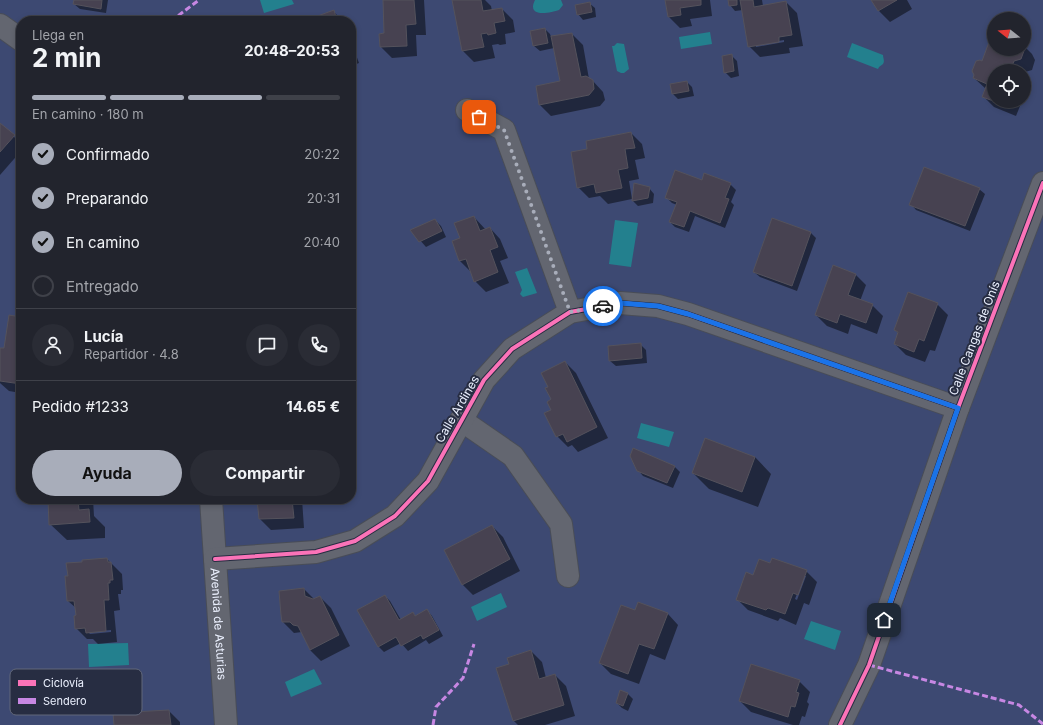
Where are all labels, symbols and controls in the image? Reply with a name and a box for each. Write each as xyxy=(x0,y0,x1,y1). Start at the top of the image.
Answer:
north arrow xyxy=(987,12,1031,56)
map controls xyxy=(987,12,1031,108)
text: Llega en xyxy=(32,27,84,43)
text: 20:48–20:53 xyxy=(244,41,340,60)
text: 2 min xyxy=(32,42,102,73)
button: locate xyxy=(987,64,1031,108)
pin xyxy=(462,100,496,134)
text: En camino · 180 m xyxy=(32,106,144,122)
icon: bag xyxy=(468,106,490,128)
icon: check xyxy=(32,143,54,165)
text: Confirmado xyxy=(66,145,150,164)
text: 20:22 xyxy=(304,146,340,162)
icon: check xyxy=(32,187,54,209)
text: Preparando xyxy=(66,189,149,208)
text: 20:31 xyxy=(307,190,340,206)
icon: check xyxy=(32,231,54,253)
text: En camino xyxy=(66,233,140,252)
text: 20:40 xyxy=(304,234,340,250)
text: Entregado xyxy=(66,277,139,296)
street label: Calle Cangas de Onís xyxy=(945,279,1003,397)
courier xyxy=(583,286,623,326)
icon: car xyxy=(592,295,614,317)
button: person xyxy=(32,324,74,366)
button: chat xyxy=(246,324,288,366)
button: phone xyxy=(298,324,340,366)
text: Lucía xyxy=(84,327,123,346)
text: Repartidor · 4.8 xyxy=(84,346,179,362)
street label: Calle Ardines xyxy=(432,373,482,445)
text: Pedido #1233 xyxy=(32,397,129,416)
text: 14.65 € xyxy=(286,397,340,416)
button: Ayuda xyxy=(32,450,182,496)
button: Compartir xyxy=(190,450,340,496)
street label: Avenida de Asturias xyxy=(208,567,230,680)
pin xyxy=(867,603,901,637)
icon: home xyxy=(873,609,895,631)
legend xyxy=(10,669,142,715)
text: Ciclovía xyxy=(43,676,84,690)
text: Sendero xyxy=(43,694,87,708)

